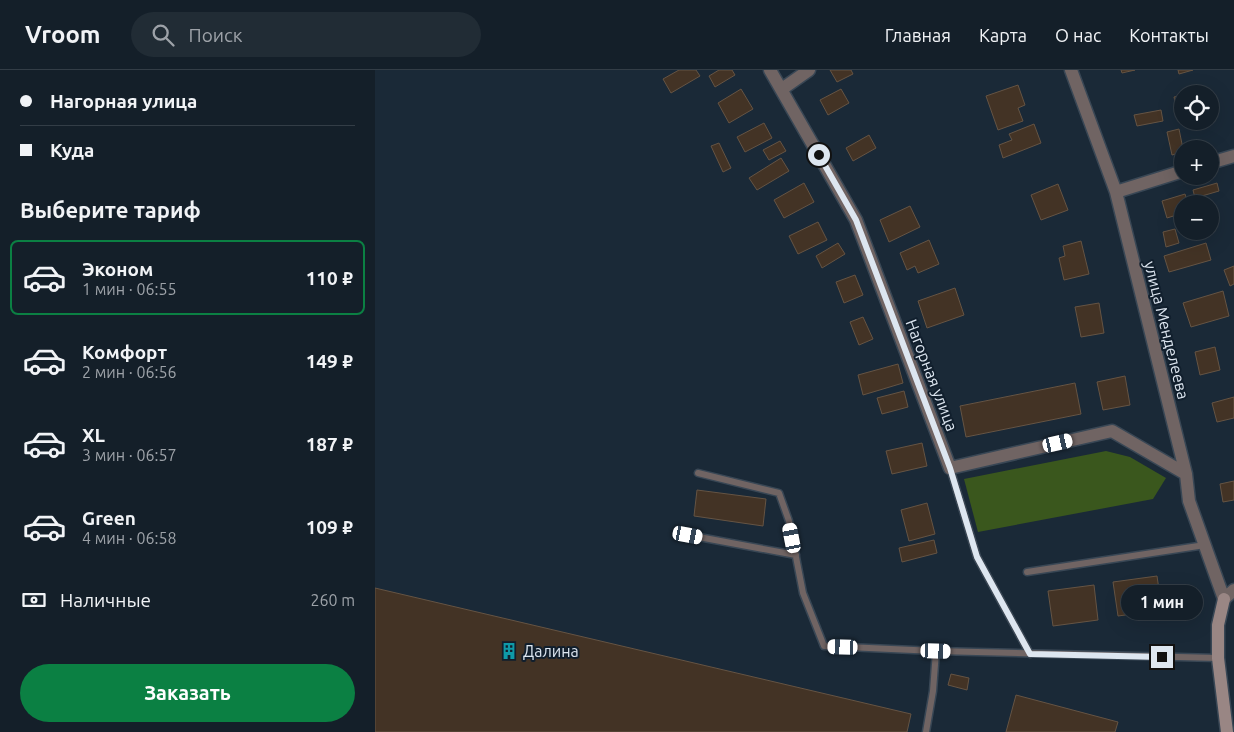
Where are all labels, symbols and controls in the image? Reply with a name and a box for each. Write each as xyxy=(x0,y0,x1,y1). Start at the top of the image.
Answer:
search box xyxy=(131,12,481,57)
text: Vroom xyxy=(25,21,101,48)
icon: search xyxy=(149,21,177,49)
text: Поиск xyxy=(189,24,243,46)
text: Главная xyxy=(885,25,951,45)
text: Карта xyxy=(979,25,1027,45)
text: О нас xyxy=(1055,25,1101,45)
text: Контакты xyxy=(1129,25,1209,45)
map controls xyxy=(1174,85,1219,240)
button: locate xyxy=(1174,85,1219,130)
text: Нагорная улица xyxy=(50,90,197,112)
text: Куда xyxy=(50,139,94,161)
button: + xyxy=(1174,140,1219,185)
route start xyxy=(808,144,830,166)
button: − xyxy=(1174,195,1219,240)
text: Выберите тариф xyxy=(20,197,201,222)
icon: car xyxy=(22,255,67,300)
text: Эконом xyxy=(82,258,153,280)
street label: улица Менделеева xyxy=(1141,259,1193,401)
text: 110 ₽ xyxy=(306,267,353,289)
text: 1 мин · 06:55 xyxy=(82,280,176,298)
street label: Нагорная улица xyxy=(902,317,962,433)
icon: car xyxy=(22,338,67,383)
text: Комфорт xyxy=(82,341,167,363)
text: 149 ₽ xyxy=(306,350,353,372)
text: 2 мин · 06:56 xyxy=(82,363,176,381)
icon: car xyxy=(22,421,67,466)
text: XL xyxy=(82,424,105,446)
car xyxy=(1041,432,1074,454)
text: 187 ₽ xyxy=(306,433,353,455)
text: 3 мин · 06:57 xyxy=(82,446,176,464)
icon: car xyxy=(22,504,67,549)
text: Green xyxy=(82,507,136,529)
text: 109 ₽ xyxy=(306,516,353,538)
car xyxy=(781,522,802,554)
car xyxy=(671,525,704,545)
text: 4 мин · 06:58 xyxy=(82,529,176,547)
callout: 1 мин xyxy=(1121,584,1203,620)
icon: cash xyxy=(20,586,48,614)
text: Наличные xyxy=(60,589,151,611)
text: 260 m xyxy=(310,591,355,609)
text: 1 мин xyxy=(1140,593,1184,611)
car xyxy=(827,639,858,655)
building icon: Далина xyxy=(499,641,519,661)
place label: Далина xyxy=(523,642,579,660)
car xyxy=(920,643,951,659)
route end xyxy=(1151,646,1173,668)
button: Заказать xyxy=(20,664,355,722)

